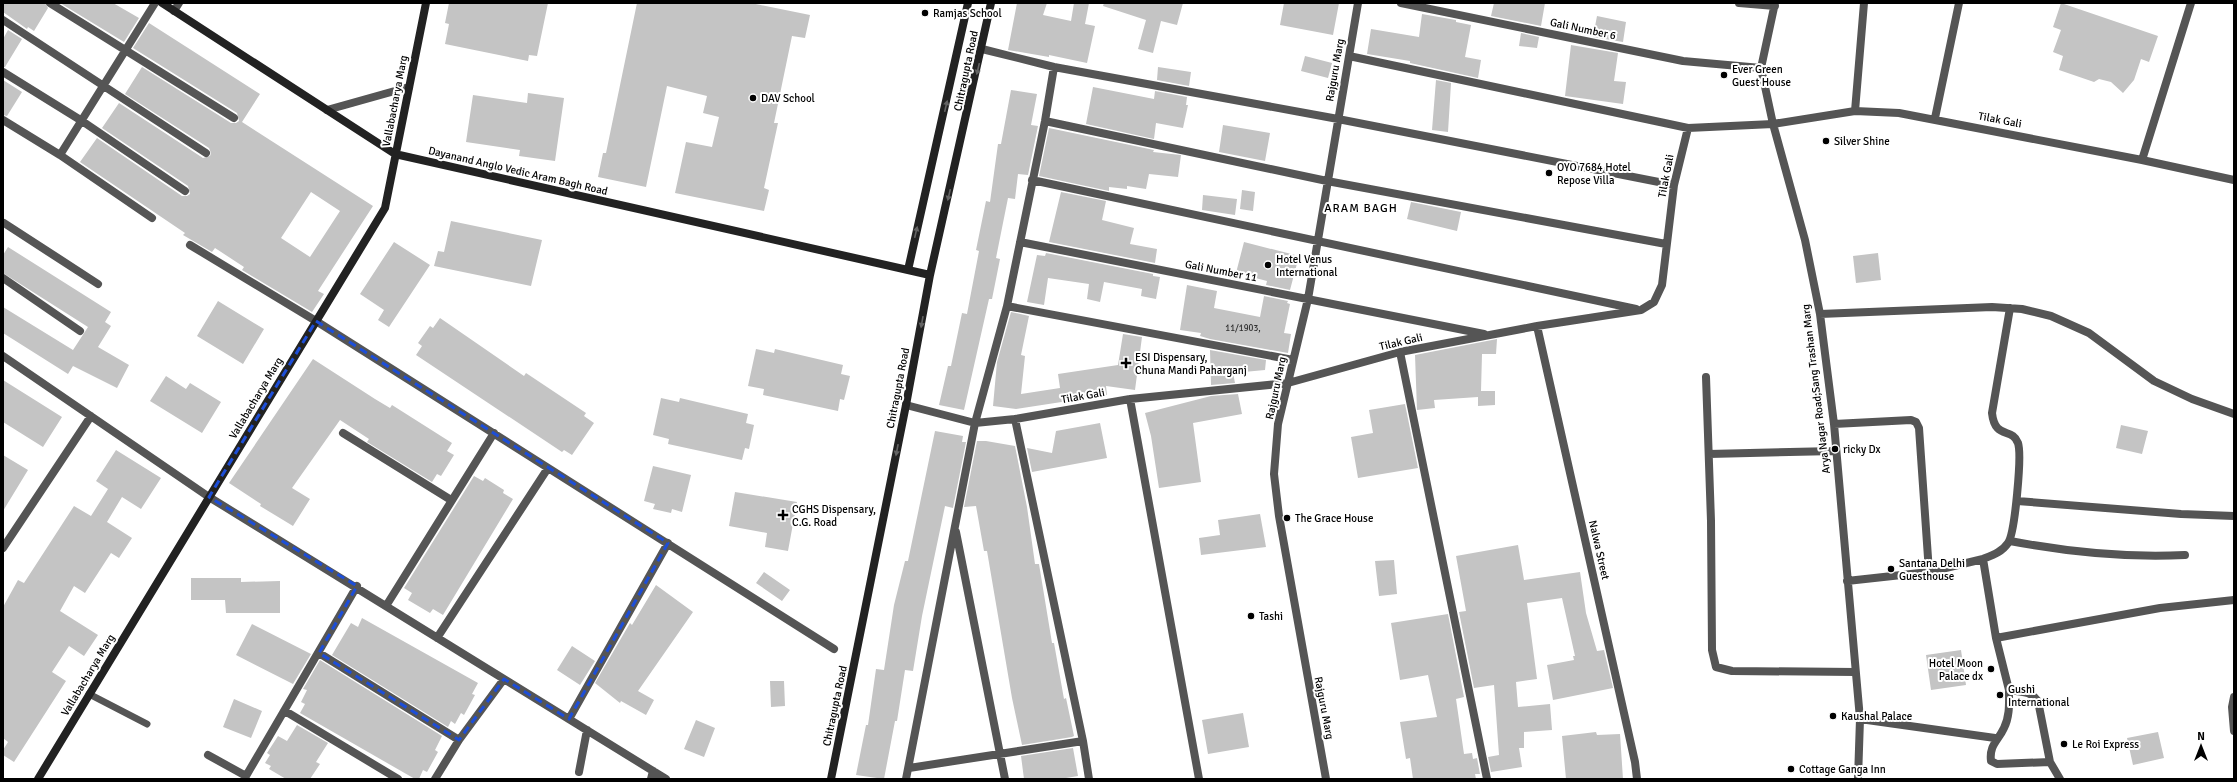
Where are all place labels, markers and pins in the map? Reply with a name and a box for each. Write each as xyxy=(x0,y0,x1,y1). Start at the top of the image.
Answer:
place label: Ramjas School xyxy=(933,7,1002,20)
marker: Ramjas School xyxy=(920,8,930,18)
place label: Ever Green Guest House xyxy=(1732,63,1791,89)
marker: Ever Green Guest House xyxy=(1719,70,1729,80)
place label: DAV School xyxy=(761,92,815,105)
marker: DAV School xyxy=(748,93,758,103)
place label: Silver Shine xyxy=(1834,135,1890,148)
marker: Silver Shine xyxy=(1821,136,1831,146)
place label: OYO 7684 Hotel Repose Villa xyxy=(1557,161,1631,187)
marker: OYO 7684 Hotel Repose Villa xyxy=(1544,168,1554,178)
place label: Hotel Venus International xyxy=(1276,253,1337,279)
marker: Hotel Venus International xyxy=(1263,260,1273,270)
place label: ESI Dispensary, Chuna Mandi Paharganj xyxy=(1135,351,1247,377)
marker: ESI Dispensary, Chuna Mandi Paharganj xyxy=(1120,357,1132,369)
place label: ricky Dx xyxy=(1843,443,1881,456)
marker: ricky Dx xyxy=(1830,444,1840,454)
place label: CGHS Dispensary, C.G. Road xyxy=(792,503,876,529)
marker: CGHS Dispensary, C.G. Road xyxy=(777,509,789,521)
place label: The Grace House xyxy=(1295,512,1373,525)
marker: The Grace House xyxy=(1282,513,1292,523)
place label: Santana Delhi Guesthouse xyxy=(1899,557,1965,583)
marker: Santana Delhi Guesthouse xyxy=(1886,564,1896,574)
place label: Tashi xyxy=(1259,610,1283,623)
marker: Tashi xyxy=(1246,611,1256,621)
place label: Hotel Moon Palace dx xyxy=(1929,657,1983,683)
marker: Hotel Moon Palace dx xyxy=(1986,664,1996,674)
place label: Gushi International xyxy=(2008,683,2069,709)
marker: Gushi International xyxy=(1995,690,2005,700)
place label: Kaushal Palace xyxy=(1841,710,1912,723)
marker: Kaushal Palace xyxy=(1828,711,1838,721)
place label: Le Roi Express xyxy=(2072,738,2139,751)
marker: Le Roi Express xyxy=(2059,739,2069,749)
place label: Cottage Ganga Inn xyxy=(1799,763,1886,776)
marker: Cottage Ganga Inn xyxy=(1786,764,1796,774)

